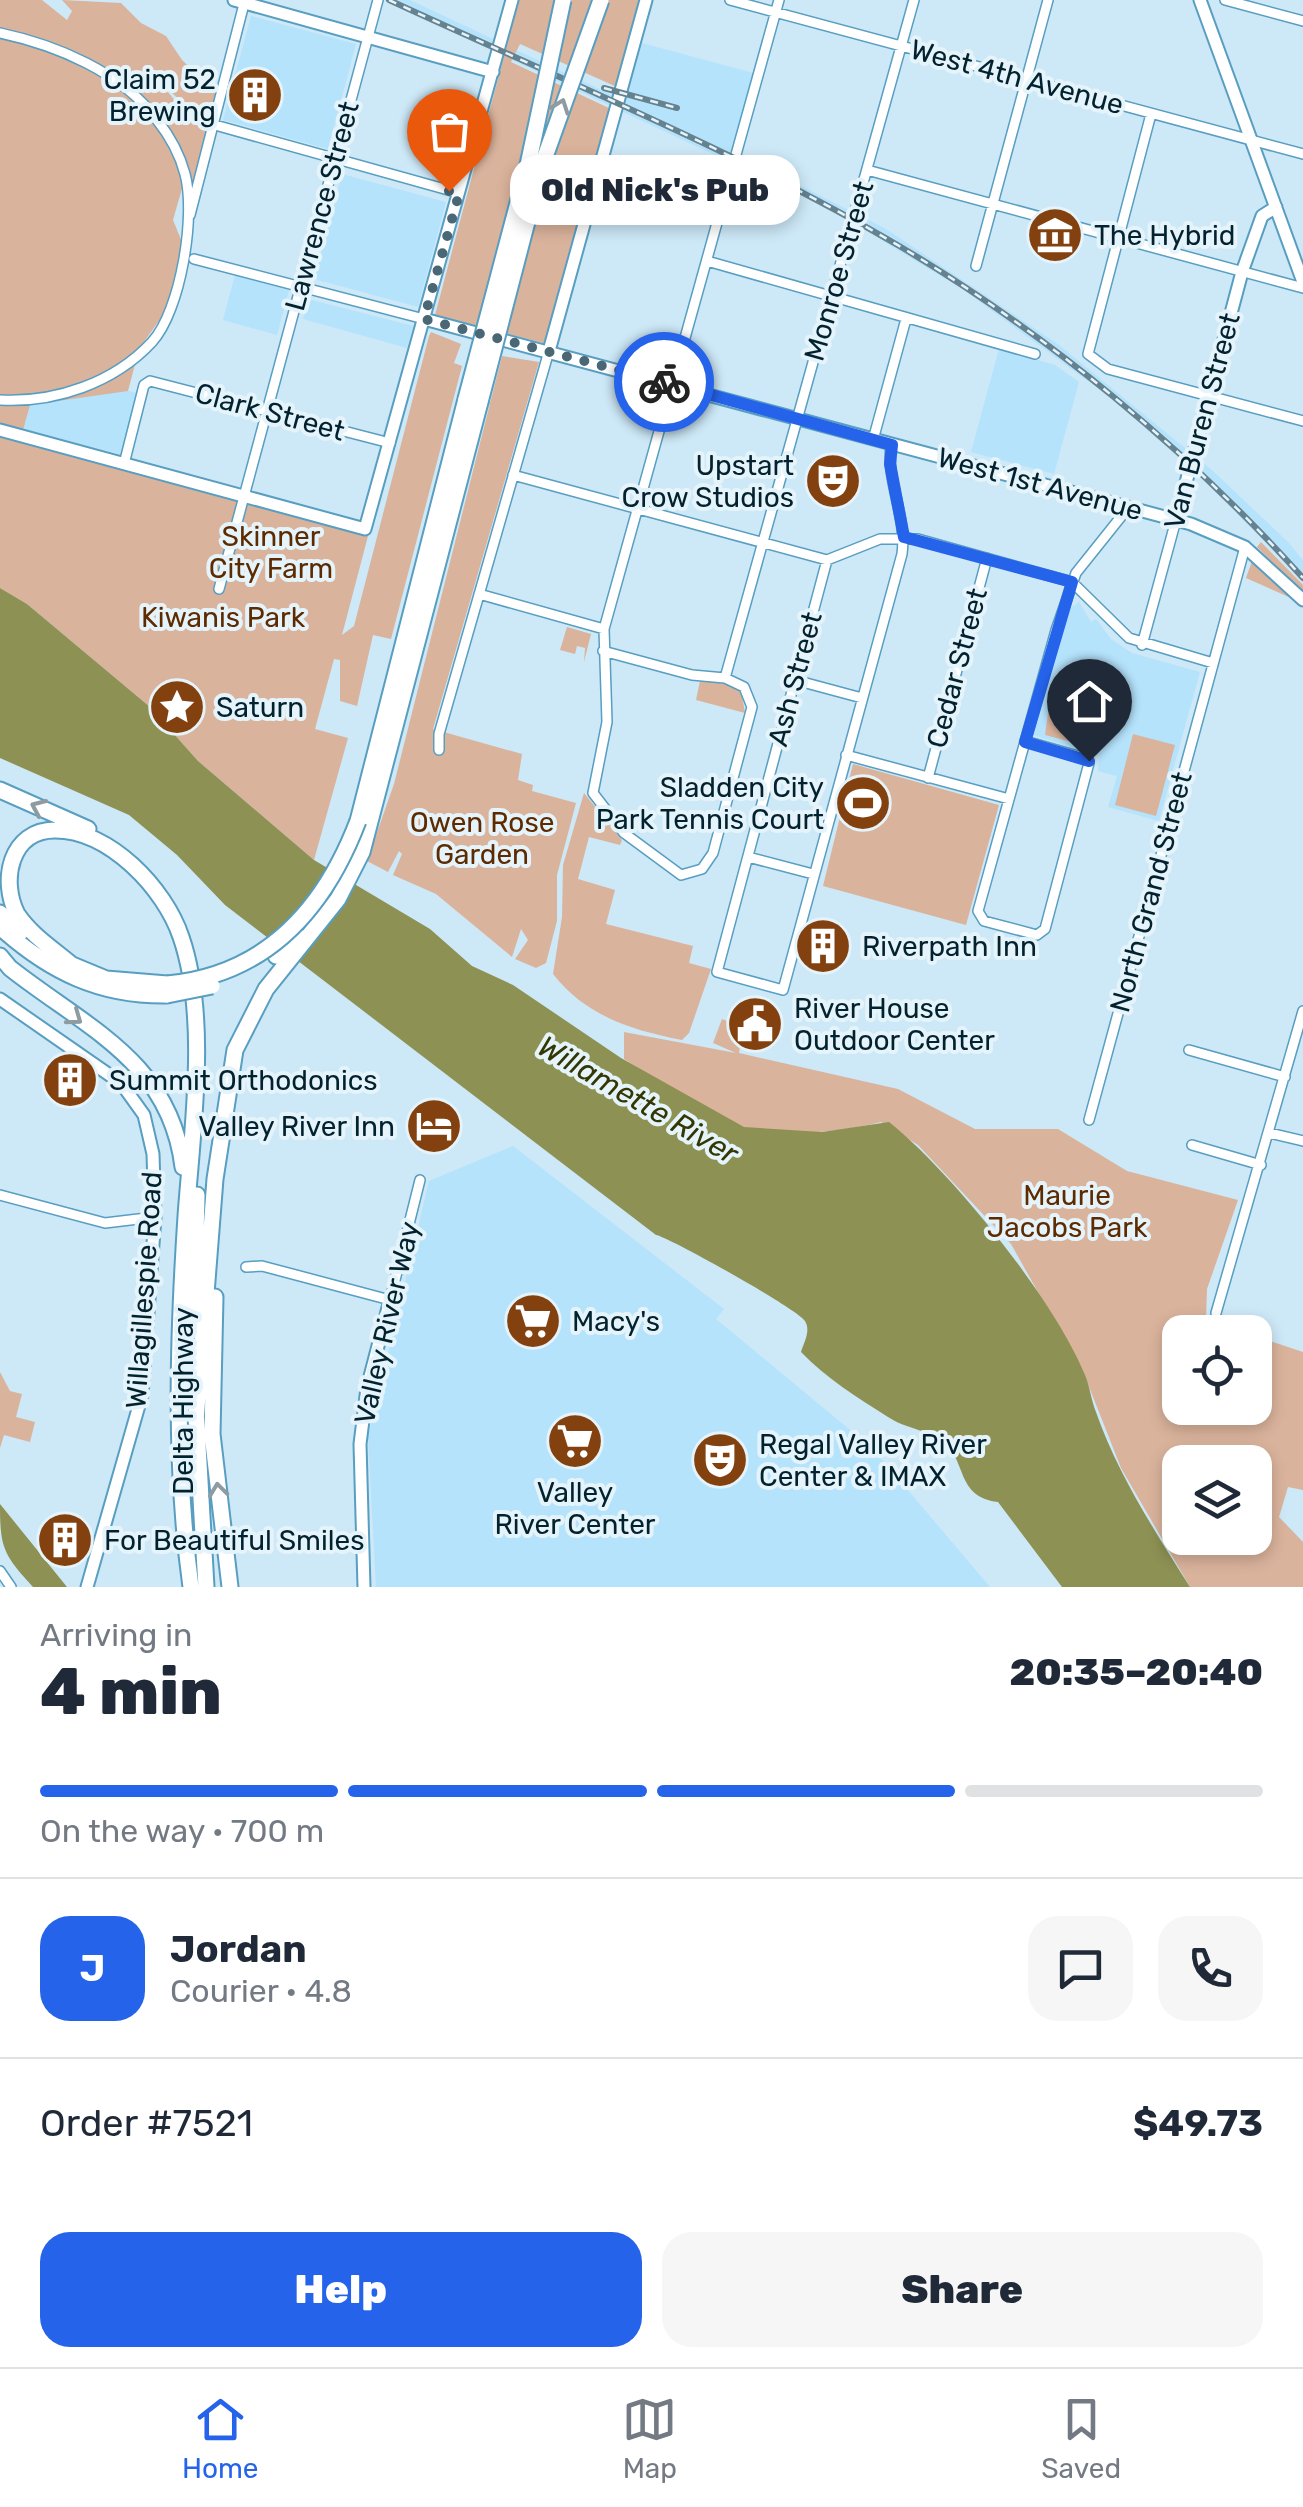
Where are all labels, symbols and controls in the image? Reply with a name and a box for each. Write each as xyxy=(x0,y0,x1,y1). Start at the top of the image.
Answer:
street label: West 4th Avenue xyxy=(907,33,1127,121)
place label: Claim 52 Brewing xyxy=(103,63,216,128)
building icon: Claim 52 Brewing xyxy=(225,65,285,125)
pin xyxy=(407,89,492,192)
street label: Lawrence Street xyxy=(278,98,366,314)
one-way arrow xyxy=(549,98,570,115)
icon: bag xyxy=(422,104,477,159)
callout: Old Nick's Pub xyxy=(509,156,799,226)
text: Old Nick's Pub xyxy=(541,171,769,209)
street label: Monroe Street xyxy=(798,177,880,365)
museum icon: The Hybrid xyxy=(1025,205,1085,265)
place label: The Hybrid xyxy=(1094,219,1235,252)
street label: Van Buren Street xyxy=(1157,309,1247,533)
courier xyxy=(614,332,714,432)
icon: bike xyxy=(637,355,692,410)
street label: Clark Street xyxy=(192,376,348,448)
street label: West 1st Avenue xyxy=(934,441,1146,527)
place label: Upstart Crow Studios xyxy=(622,449,794,514)
theatre icon: Upstart Crow Studios xyxy=(803,451,863,511)
park label: Skinner City Farm xyxy=(209,520,333,585)
street label: Cedar Street xyxy=(920,584,994,752)
park label: Kiwanis Park xyxy=(141,601,306,634)
street label: Ash Street xyxy=(761,608,829,750)
pin xyxy=(1047,659,1132,762)
icon: home xyxy=(1062,674,1117,729)
place icon: Saturn xyxy=(147,677,207,737)
place label: Saturn xyxy=(216,691,304,724)
street label: North Grand Street xyxy=(1103,768,1199,1016)
place label: Sladden City Park Tennis Court xyxy=(596,771,824,836)
sports icon: Sladden City Park Tennis Court xyxy=(833,773,893,833)
one-way arrow xyxy=(30,799,48,819)
park label: Owen Rose Garden xyxy=(410,806,554,871)
building icon: Riverpath Inn xyxy=(793,916,853,976)
place label: Riverpath Inn xyxy=(862,930,1037,963)
place label: River House Outdoor Center xyxy=(794,992,995,1057)
public building icon: River House Outdoor Center xyxy=(725,994,785,1054)
one-way arrow xyxy=(63,1006,82,1024)
water label: Willamette River xyxy=(532,1028,746,1173)
building icon: Summit Orthodonics xyxy=(40,1050,100,1110)
place label: Summit Orthodonics xyxy=(109,1064,378,1097)
hotel icon: Valley River Inn xyxy=(404,1096,464,1156)
place label: Valley River Inn xyxy=(198,1110,395,1143)
street label: Willagillespie Road xyxy=(119,1170,169,1410)
park label: Maurie Jacobs Park xyxy=(987,1179,1148,1244)
street label: Valley River Way xyxy=(348,1218,426,1428)
supermarket icon: Macy's xyxy=(503,1291,563,1351)
place label: Macy's xyxy=(572,1305,660,1338)
street label: Delta Highway xyxy=(167,1307,200,1495)
map controls xyxy=(1162,1315,1272,1555)
button: locate xyxy=(1162,1315,1272,1425)
supermarket icon: Valley River Center xyxy=(545,1411,605,1471)
place label: Regal Valley River Center & IMAX xyxy=(759,1428,987,1493)
theatre icon: Regal Valley River Center & IMAX xyxy=(690,1430,750,1490)
button: layers xyxy=(1162,1445,1272,1555)
place label: Valley River Center xyxy=(494,1476,656,1541)
one-way arrow xyxy=(208,1482,229,1499)
building icon: For Beautiful Smiles xyxy=(35,1510,95,1570)
place label: For Beautiful Smiles xyxy=(104,1524,365,1557)
text: Arriving in xyxy=(40,1616,192,1654)
text: 20:35–20:40 xyxy=(1010,1649,1263,1695)
text: 4 min xyxy=(40,1653,222,1730)
text: On the way · 700 m xyxy=(40,1812,324,1850)
button: chat xyxy=(1028,1916,1133,2021)
button: phone xyxy=(1158,1916,1263,2021)
text: Jordan xyxy=(170,1926,307,1972)
text: J xyxy=(80,1945,105,1991)
text: Courier · 4.8 xyxy=(170,1972,352,2010)
text: Order #7521 xyxy=(40,2100,253,2146)
text: $49.73 xyxy=(1133,2100,1263,2146)
button: Help xyxy=(40,2232,642,2347)
button: Share xyxy=(662,2232,1263,2347)
tab: Home xyxy=(182,2392,259,2485)
tab: Map xyxy=(622,2392,677,2485)
tab: Saved xyxy=(1041,2392,1121,2485)

